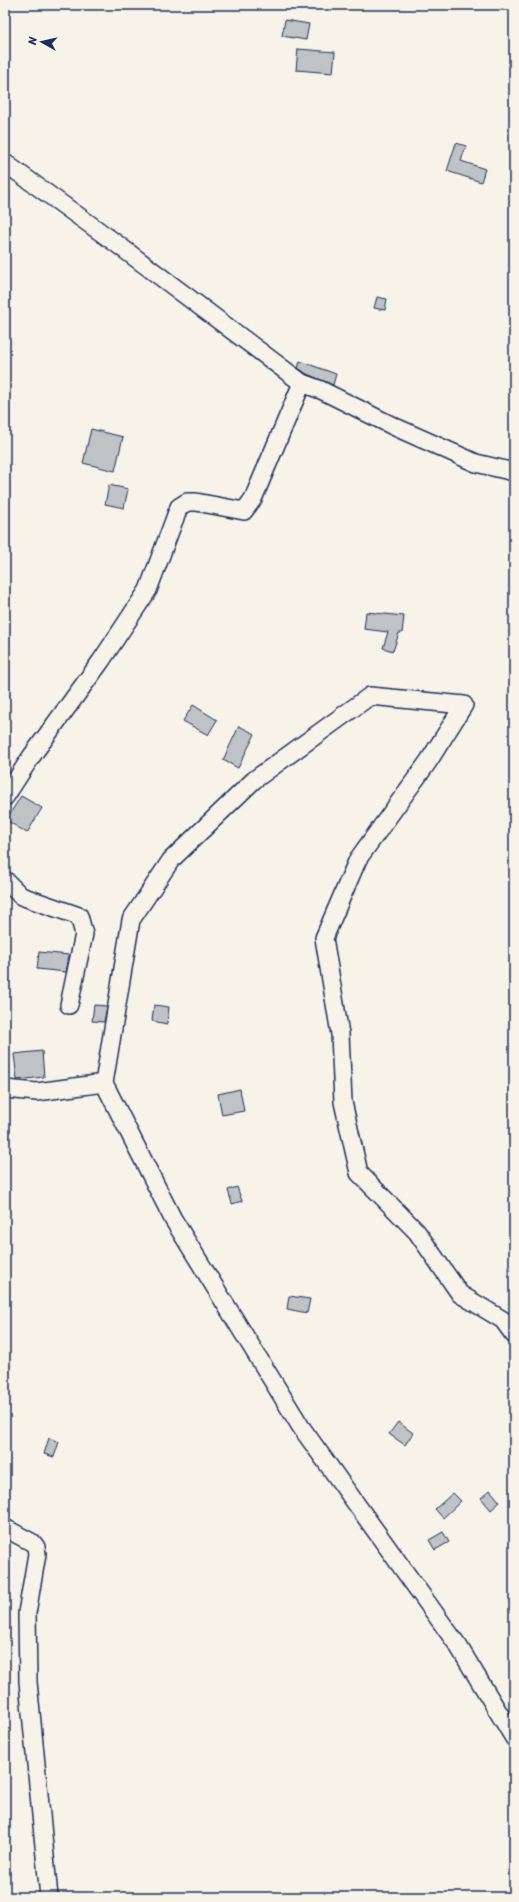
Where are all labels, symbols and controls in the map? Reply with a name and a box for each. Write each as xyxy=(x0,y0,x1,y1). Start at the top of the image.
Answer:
north arrow xyxy=(22,22,62,62)
text: N xyxy=(23,35,43,47)

